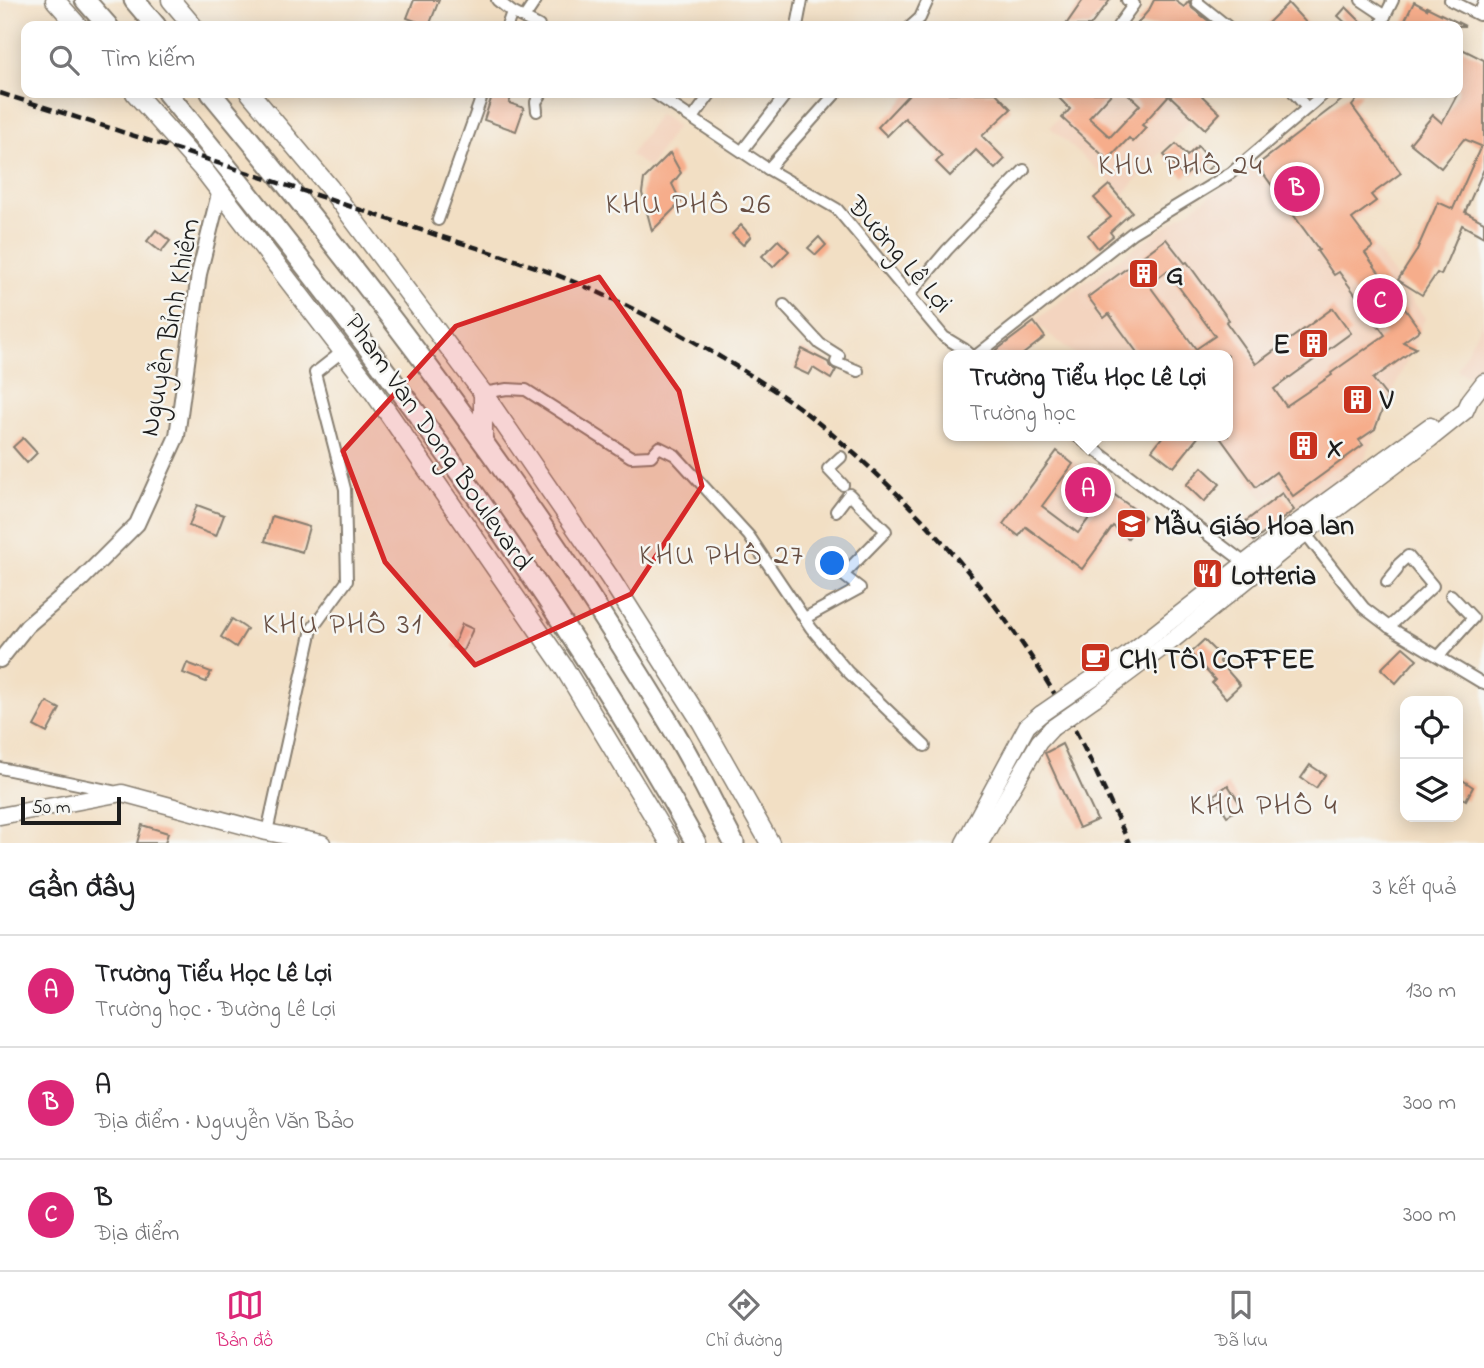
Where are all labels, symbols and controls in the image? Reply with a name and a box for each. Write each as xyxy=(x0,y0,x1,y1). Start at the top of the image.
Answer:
search box xyxy=(21,21,1463,98)
icon: search xyxy=(45,41,83,79)
text: Tìm kiếm xyxy=(101,41,195,79)
district label: KHU PHỐ 24 xyxy=(1098,145,1264,189)
pin: B xyxy=(1274,163,1320,215)
district label: KHU PHỐ 26 xyxy=(606,184,772,228)
street label: Đường Lê Lợi xyxy=(835,187,961,323)
street label: Nguyễn Bỉnh Khiêm xyxy=(130,215,213,440)
building icon: G xyxy=(1126,256,1160,290)
place label: G xyxy=(1166,256,1184,297)
pin: C xyxy=(1357,275,1403,327)
street label: Pham Van Dong Boulevard xyxy=(333,306,542,580)
place label: E xyxy=(1273,326,1290,367)
building icon: E xyxy=(1296,326,1330,360)
popup xyxy=(943,350,1233,441)
text: Trường Tiểu Học Lê Lợi xyxy=(969,360,1207,398)
building icon: V xyxy=(1340,382,1374,416)
place label: V xyxy=(1379,382,1394,423)
text: Trường học xyxy=(969,398,1075,431)
building icon: X xyxy=(1287,429,1321,463)
place label: X xyxy=(1327,429,1343,470)
pin: A xyxy=(1065,464,1111,516)
school or university icon: Mẫu Giáo Hoa lan xyxy=(1114,507,1148,541)
place label: Mẫu Giáo Hoa lan xyxy=(1154,507,1354,548)
district label: KHU PHỐ 27 xyxy=(639,535,805,579)
your location xyxy=(815,546,849,580)
restaurant icon: Lotteria xyxy=(1191,557,1225,591)
place label: Lotteria xyxy=(1231,557,1316,598)
district label: KHU PHỐ 31 xyxy=(263,604,423,648)
cafe icon: CHỊ TÔI COFFEE xyxy=(1079,641,1113,675)
place label: CHỊ TÔI COFFEE xyxy=(1119,641,1315,682)
map controls xyxy=(1400,696,1463,822)
button: locate xyxy=(1400,696,1463,759)
button: layers xyxy=(1400,759,1463,822)
district label: KHU PHỐ 4 xyxy=(1189,785,1339,829)
scale bar xyxy=(21,794,121,826)
text: 50 m xyxy=(32,795,71,822)
text: Gần đây xyxy=(28,867,135,911)
text: 3 kết quả xyxy=(1373,872,1456,905)
text: Trường Tiểu Học Lê Lợi xyxy=(95,956,332,994)
text: A xyxy=(44,975,58,1008)
text: 130 m xyxy=(1406,975,1456,1008)
text: Trường học · Đường Lê Lợi xyxy=(95,994,336,1027)
text: A xyxy=(95,1068,111,1106)
text: B xyxy=(43,1087,59,1120)
text: 300 m xyxy=(1403,1087,1456,1120)
text: Địa điểm · Nguyễn Văn Bảo xyxy=(95,1106,354,1139)
text: B xyxy=(95,1180,113,1218)
text: C xyxy=(45,1199,57,1232)
text: 300 m xyxy=(1403,1199,1456,1232)
text: Địa điểm xyxy=(95,1218,179,1251)
tab: Bản đồ xyxy=(216,1286,273,1355)
tab: Chỉ đường xyxy=(706,1286,782,1355)
tab: Đã lưu xyxy=(1215,1286,1268,1355)

